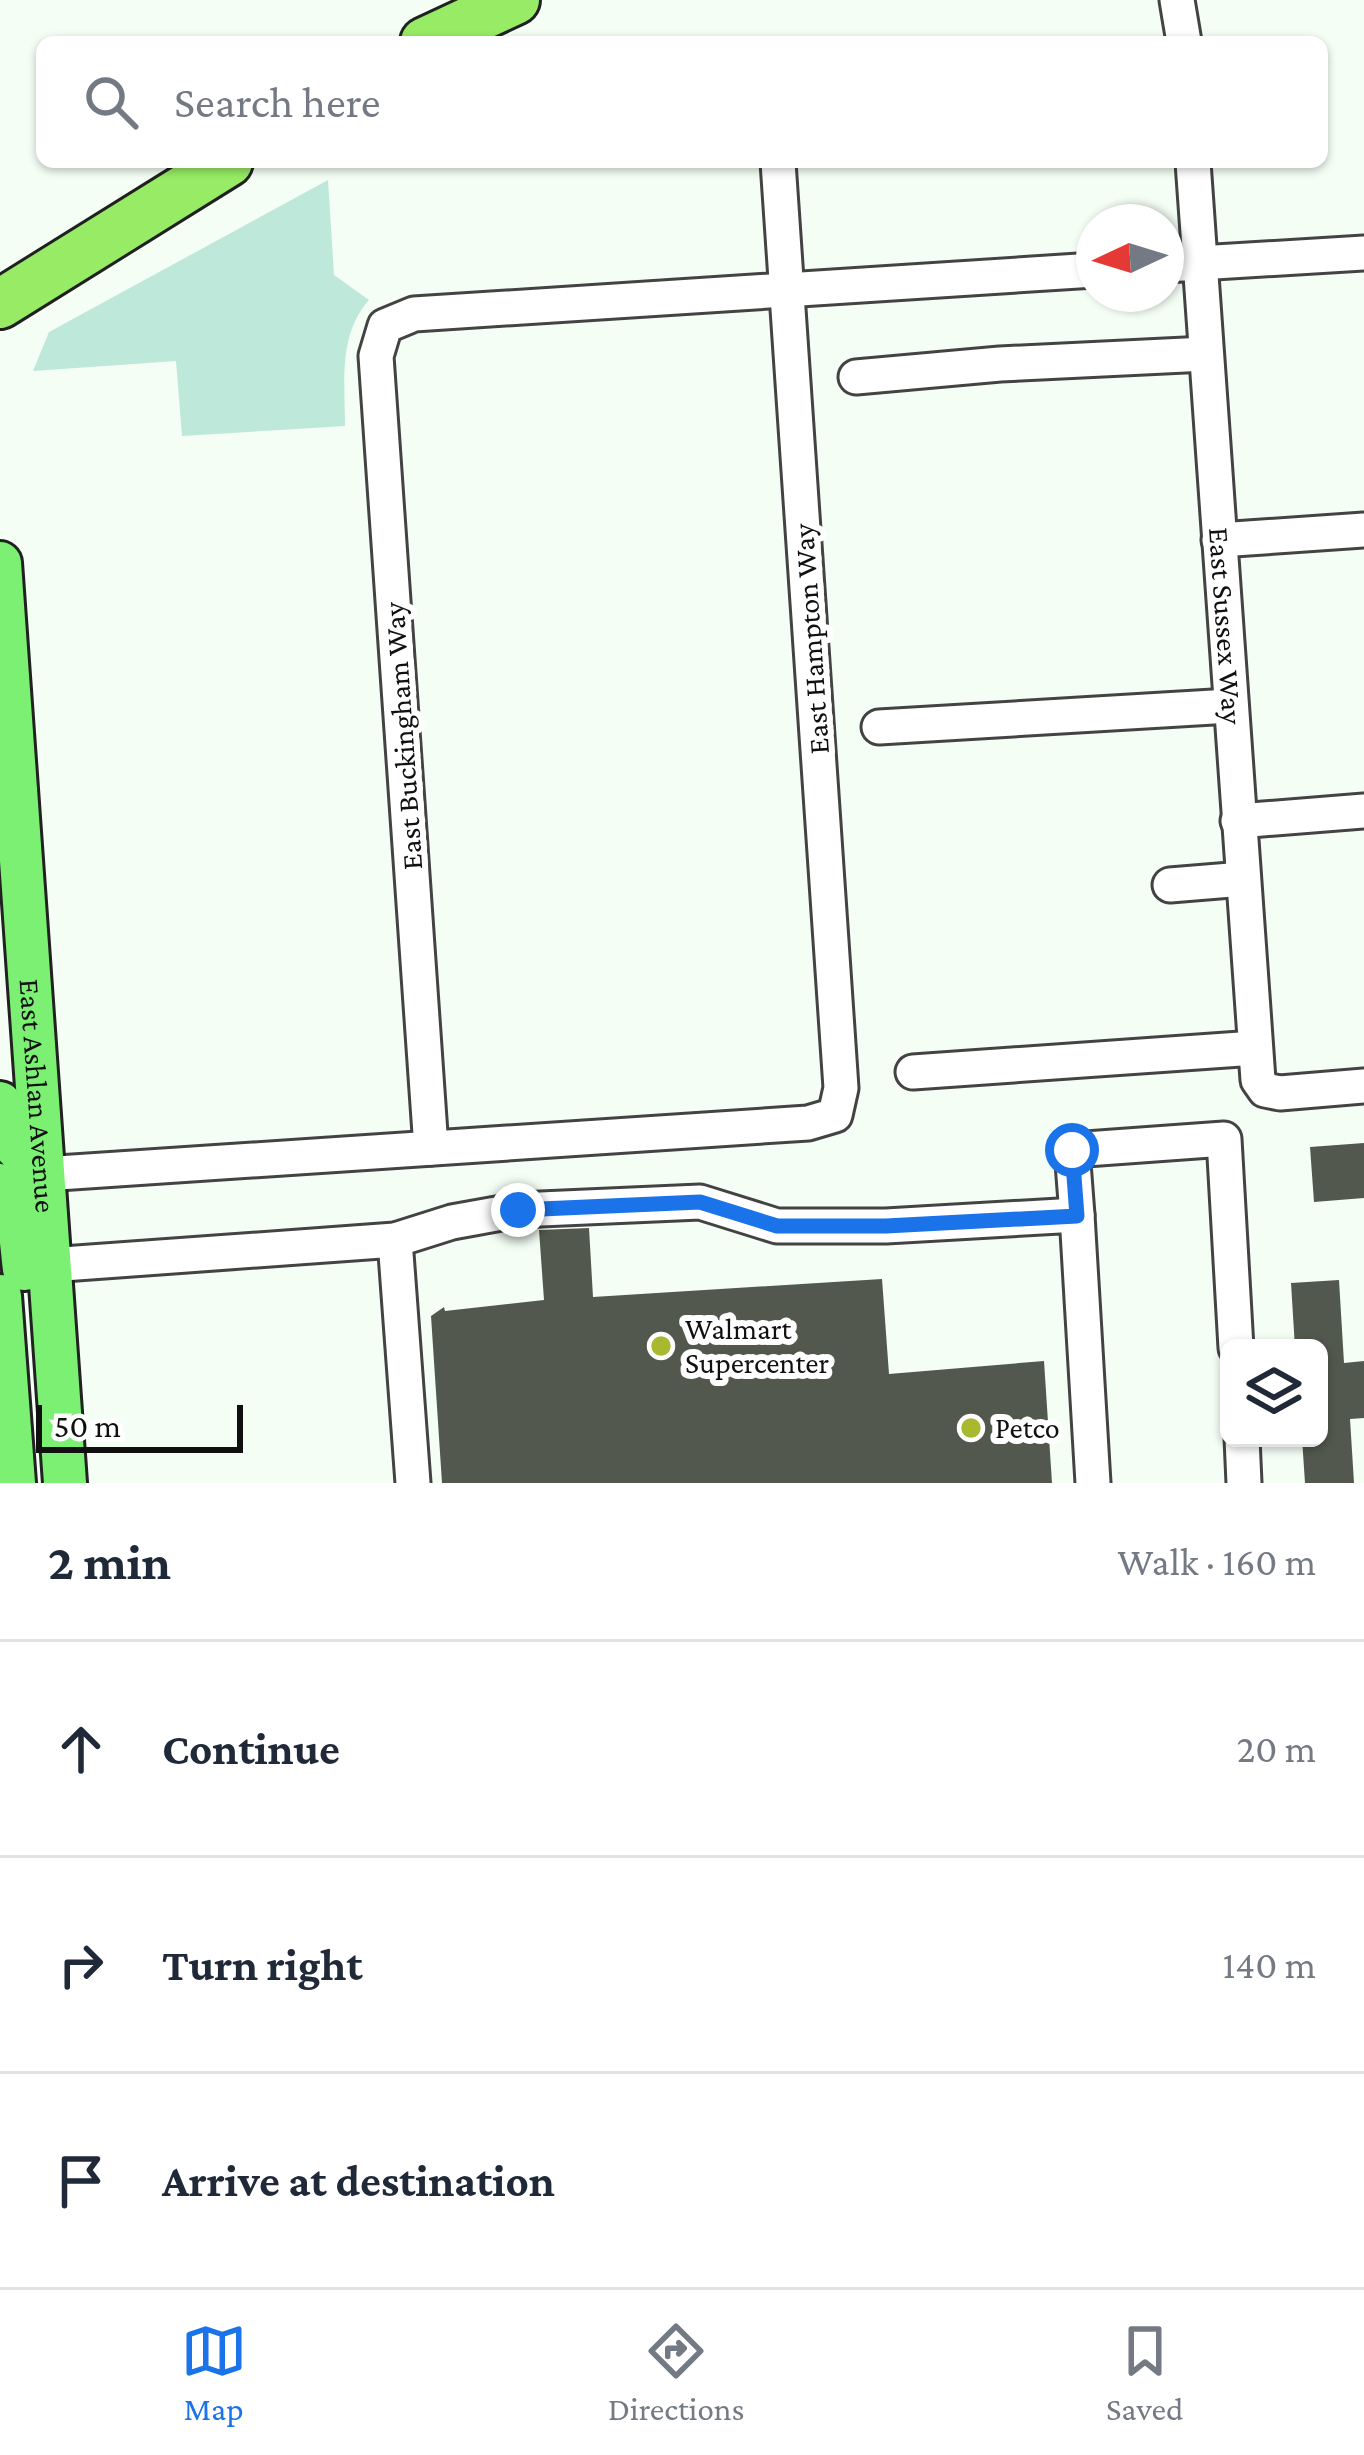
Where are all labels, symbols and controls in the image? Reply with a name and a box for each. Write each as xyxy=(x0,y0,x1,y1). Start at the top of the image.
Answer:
search box xyxy=(36,36,1328,168)
icon: search xyxy=(78,69,144,135)
text: Search here xyxy=(174,77,381,127)
north arrow xyxy=(1076,204,1184,312)
street label: East Hampton Way xyxy=(786,522,836,755)
street label: East Sussex Way xyxy=(1203,526,1250,726)
street label: East Buckingham Way xyxy=(377,601,429,871)
street label: East Ashlan Avenue xyxy=(13,978,63,1214)
route start xyxy=(1045,1123,1099,1177)
route end xyxy=(491,1183,545,1237)
place label: Walmart Supercenter xyxy=(685,1312,829,1380)
marker: Walmart Supercenter xyxy=(648,1333,674,1359)
map controls xyxy=(1220,1339,1328,1447)
button: layers xyxy=(1220,1339,1328,1447)
scale bar xyxy=(36,1399,243,1452)
text: 50 m xyxy=(54,1407,121,1444)
place label: Petco xyxy=(995,1411,1060,1444)
marker: Petco xyxy=(958,1415,984,1441)
text: 2 min xyxy=(48,1533,171,1590)
text: Walk · 160 m xyxy=(1118,1540,1316,1583)
icon: ahead xyxy=(48,1716,114,1782)
text: Continue xyxy=(162,1724,340,1774)
text: 20 m xyxy=(1237,1727,1316,1770)
icon: right xyxy=(48,1932,114,1998)
text: Turn right xyxy=(162,1940,363,1990)
text: 140 m xyxy=(1222,1943,1316,1986)
icon: arrive xyxy=(48,2148,114,2214)
text: Arrive at destination xyxy=(162,2156,555,2206)
tab: Map xyxy=(181,2318,247,2427)
tab: Directions xyxy=(608,2318,745,2427)
tab: Saved xyxy=(1106,2318,1183,2427)

